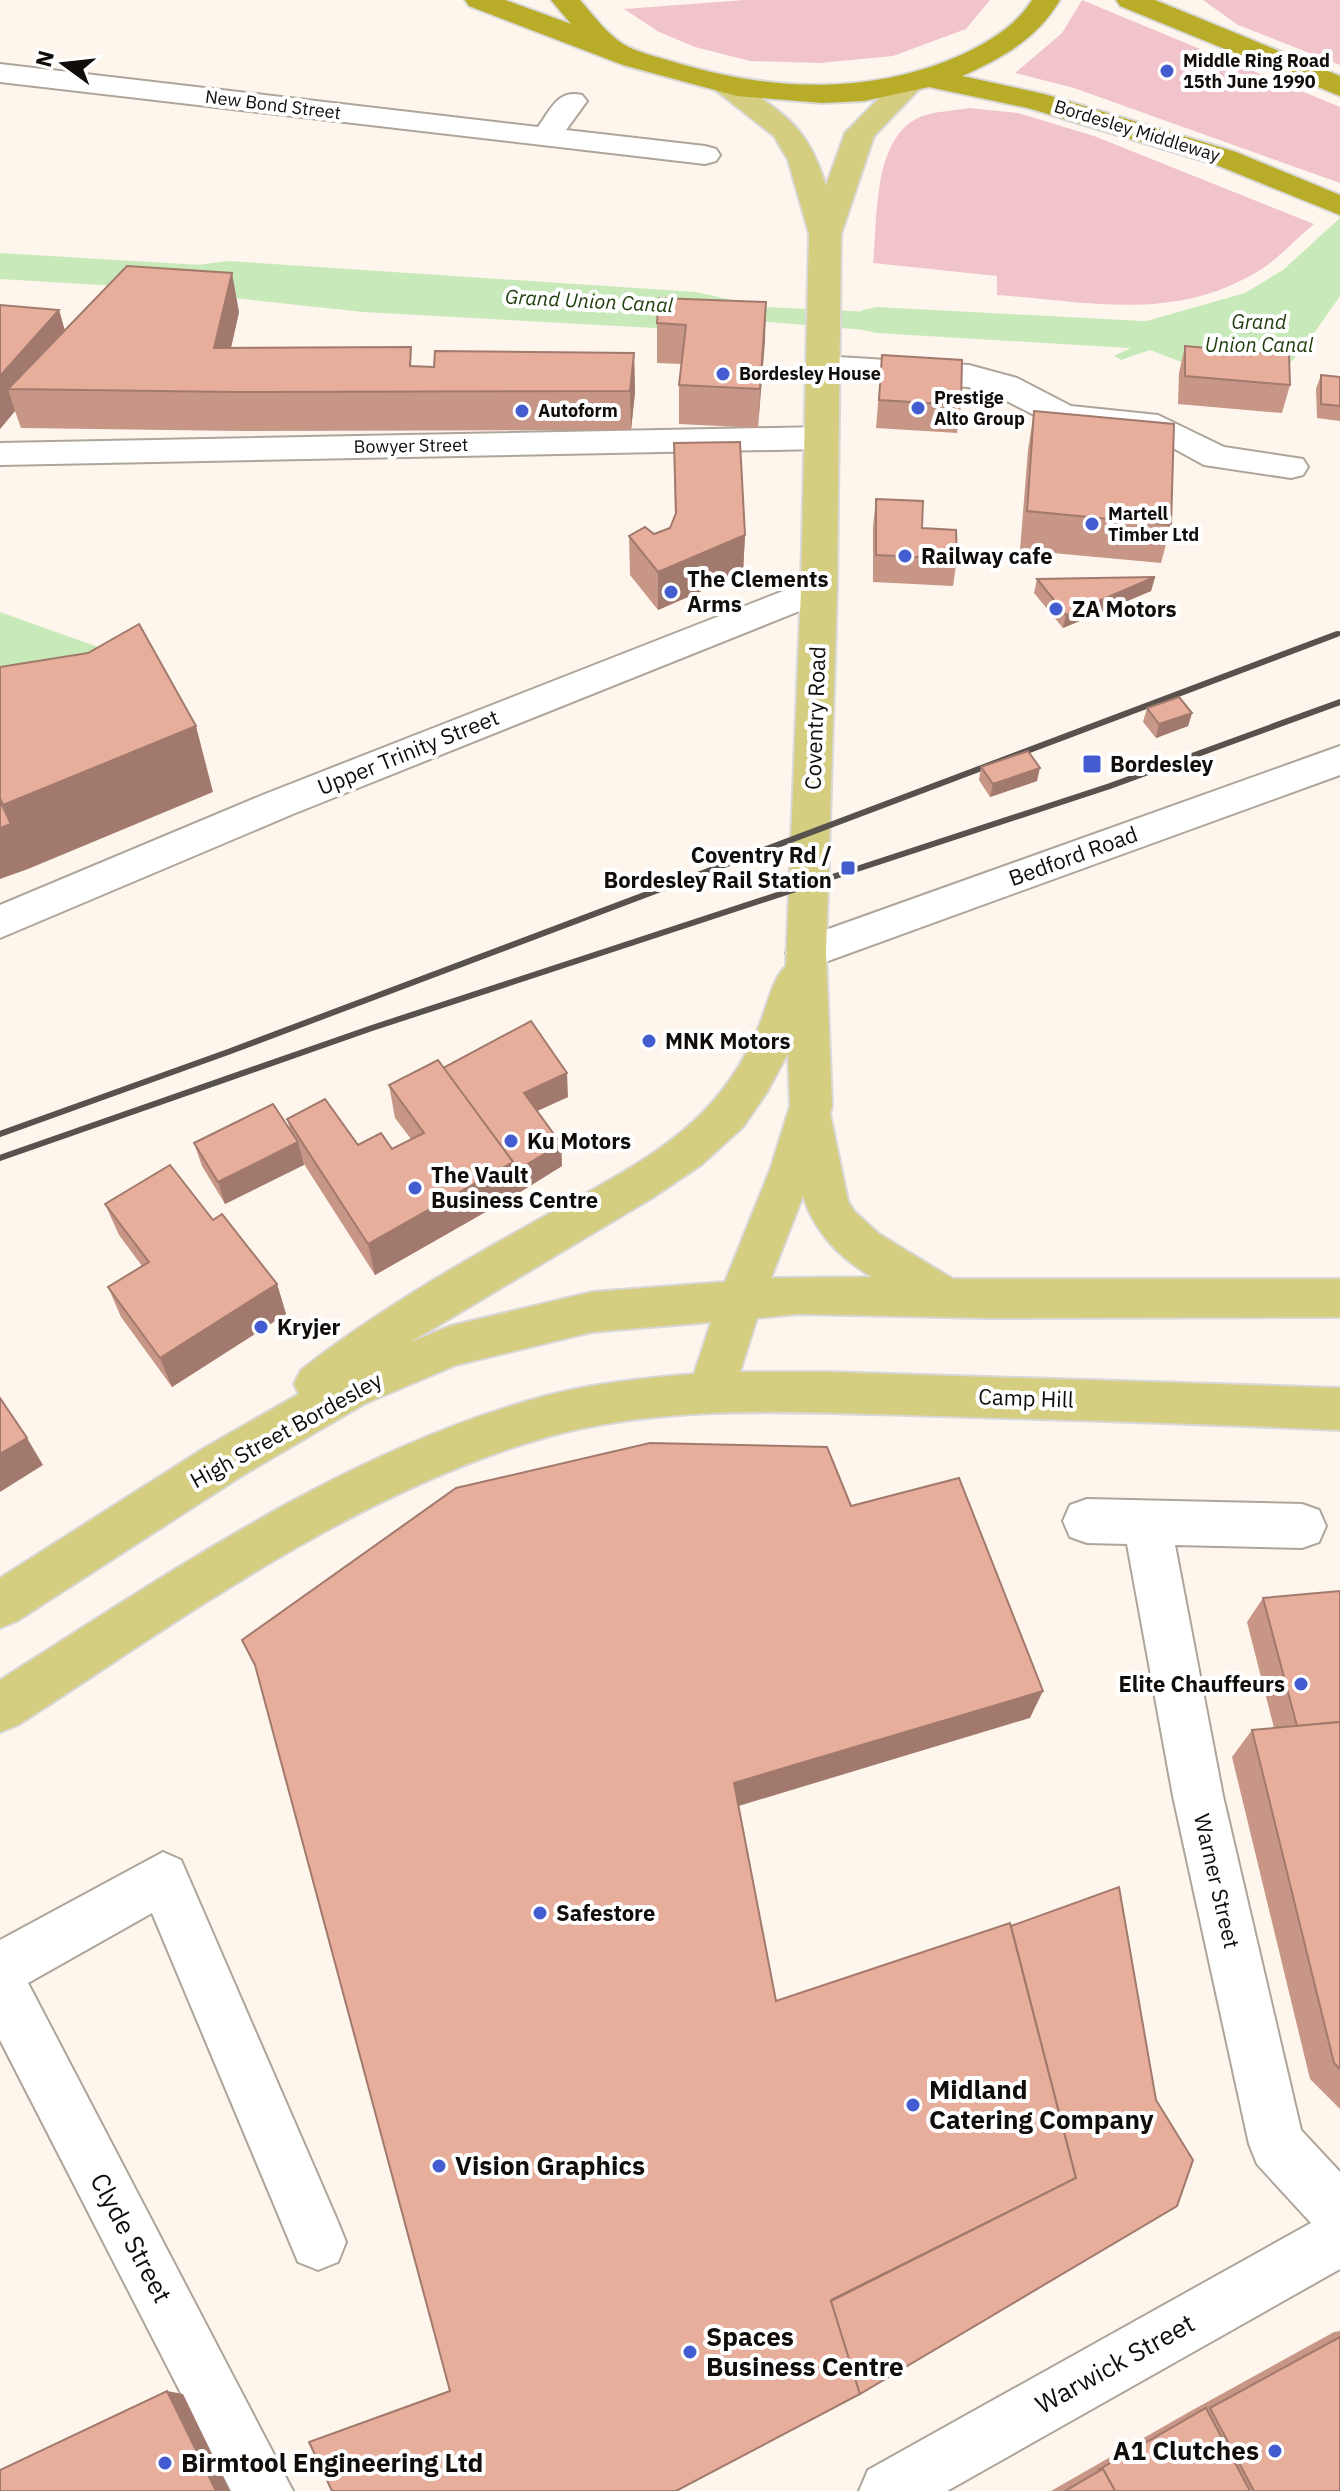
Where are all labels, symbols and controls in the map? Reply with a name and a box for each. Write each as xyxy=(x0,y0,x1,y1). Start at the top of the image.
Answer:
north arrow xyxy=(24,24,104,104)
text: N xyxy=(28,47,60,70)
place label: Middle Ring Road 15th June 1990 xyxy=(1183,49,1330,93)
marker: Middle Ring Road 15th June 1990 xyxy=(1158,62,1176,80)
street label: New Bond Street xyxy=(204,85,342,124)
street label: Bordesley Middleway xyxy=(1051,94,1223,167)
water label: Grand Union Canal xyxy=(504,283,674,318)
water label: Grand Union Canal xyxy=(1205,308,1314,358)
place label: Bordesley House xyxy=(739,362,881,385)
marker: Bordesley House xyxy=(714,365,732,383)
place label: Prestige Alto Group xyxy=(934,386,1025,430)
place label: Autoform xyxy=(538,399,618,422)
marker: Prestige Alto Group xyxy=(909,399,927,417)
marker: Autoform xyxy=(513,402,531,420)
street label: Bowyer Street xyxy=(354,433,468,458)
place label: Martell Timber Ltd xyxy=(1108,502,1199,546)
marker: Martell Timber Ltd xyxy=(1083,515,1101,533)
place label: Railway cafe xyxy=(921,541,1053,570)
marker: Railway cafe xyxy=(896,547,914,565)
place label: The Clements Arms xyxy=(687,564,829,618)
marker: The Clements Arms xyxy=(662,583,680,601)
place label: ZA Motors xyxy=(1072,594,1177,623)
marker: ZA Motors xyxy=(1047,600,1065,618)
street label: Coventry Road xyxy=(797,646,832,790)
street label: Upper Trinity Street xyxy=(313,702,503,801)
place label: Bordesley xyxy=(1110,749,1214,778)
marker: Bordesley xyxy=(1081,753,1103,775)
street label: Bedford Road xyxy=(1004,819,1141,892)
place label: Coventry Rd / Bordesley Rail Station xyxy=(604,840,832,894)
marker: Coventry Rd / Bordesley Rail Station xyxy=(839,859,857,877)
place label: MNK Motors xyxy=(665,1026,790,1055)
marker: MNK Motors xyxy=(640,1032,658,1050)
place label: Ku Motors xyxy=(527,1126,631,1155)
marker: Ku Motors xyxy=(502,1132,520,1150)
place label: The Vault Business Centre xyxy=(431,1160,598,1214)
marker: The Vault Business Centre xyxy=(406,1179,424,1197)
place label: Kryjer xyxy=(277,1312,341,1341)
marker: Kryjer xyxy=(252,1318,270,1336)
street label: High Street Bordesley xyxy=(185,1365,387,1494)
street label: Camp Hill xyxy=(978,1381,1074,1414)
place label: Elite Chauffeurs xyxy=(1118,1669,1285,1698)
marker: Elite Chauffeurs xyxy=(1292,1675,1310,1693)
street label: Warner Street xyxy=(1188,1811,1247,1951)
place label: Safestore xyxy=(556,1898,655,1927)
marker: Safestore xyxy=(531,1904,549,1922)
place label: Midland Catering Company xyxy=(929,2072,1154,2136)
marker: Midland Catering Company xyxy=(904,2096,922,2114)
place label: Vision Graphics xyxy=(455,2148,645,2182)
marker: Vision Graphics xyxy=(430,2157,448,2175)
street label: Clyde Street xyxy=(83,2167,180,2308)
street label: Warwick Street xyxy=(1029,2305,1200,2421)
place label: Spaces Business Centre xyxy=(706,2319,904,2383)
marker: Spaces Business Centre xyxy=(681,2343,699,2361)
place label: A1 Clutches xyxy=(1113,2433,1259,2467)
marker: A1 Clutches xyxy=(1266,2442,1284,2460)
place label: Birmtool Engineering Ltd xyxy=(181,2445,483,2479)
marker: Birmtool Engineering Ltd xyxy=(156,2454,174,2472)

